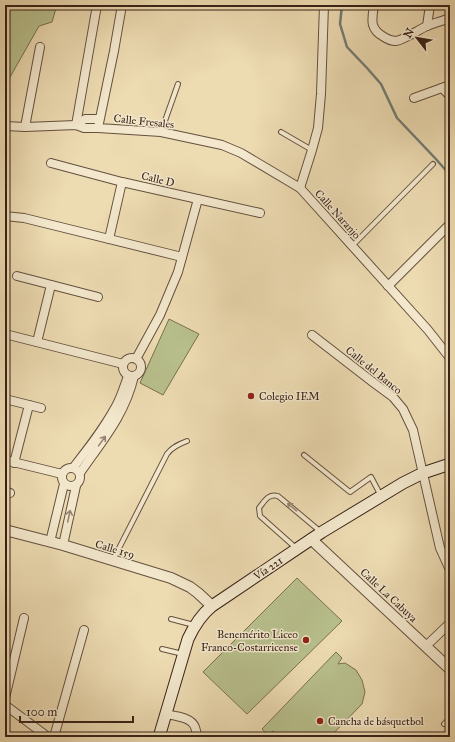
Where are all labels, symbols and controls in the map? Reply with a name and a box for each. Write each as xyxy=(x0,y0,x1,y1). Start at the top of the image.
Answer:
north arrow xyxy=(397,18,437,58)
text: N xyxy=(401,25,417,40)
street label: Calle Fresales xyxy=(113,112,175,131)
street label: Calle D xyxy=(140,169,176,190)
street label: Calle Naranjo xyxy=(312,187,363,242)
street label: Calle del Banco xyxy=(343,344,405,397)
place label: Colegio IEM xyxy=(259,390,320,403)
marker: Colegio IEM xyxy=(246,391,256,401)
one-way arrow xyxy=(98,436,106,447)
one-way arrow xyxy=(286,503,297,512)
one-way arrow xyxy=(66,509,74,522)
street label: Calle 159 xyxy=(94,537,136,562)
street label: Vía 221 xyxy=(250,554,285,583)
street label: Calle La Cabuya xyxy=(357,566,420,625)
place label: Benemérito Liceo Franco-Costarricense xyxy=(201,628,298,654)
marker: Benemérito Liceo Franco-Costarricense xyxy=(301,635,311,645)
scale bar xyxy=(20,698,133,724)
text: 100 m xyxy=(26,705,57,719)
place label: Cancha de básquetbol xyxy=(328,715,424,729)
marker: Cancha de básquetbol xyxy=(315,716,325,726)

